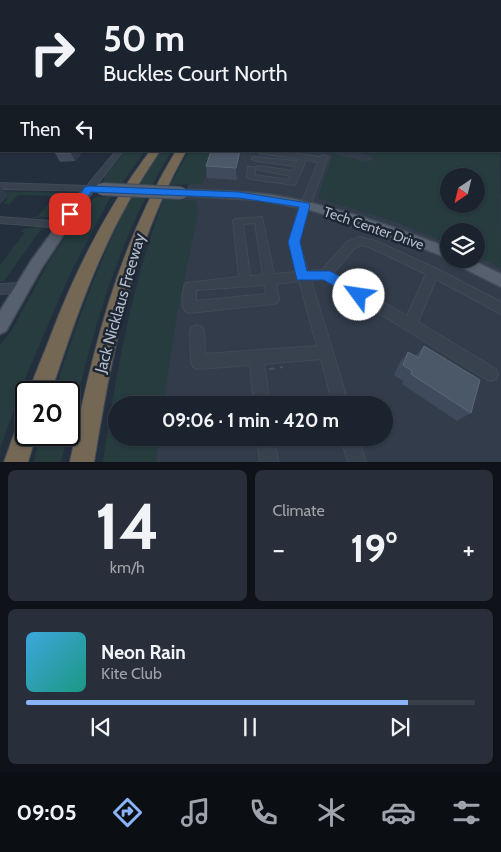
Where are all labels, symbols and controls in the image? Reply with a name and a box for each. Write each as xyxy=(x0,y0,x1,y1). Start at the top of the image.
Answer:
text: 50 m xyxy=(103,17,185,60)
icon: right xyxy=(20,20,85,85)
text: Buckles Court North xyxy=(103,60,288,87)
icon: left xyxy=(71,115,99,143)
text: Then xyxy=(20,118,61,141)
north arrow xyxy=(440,168,485,212)
map controls xyxy=(440,168,485,268)
pin xyxy=(49,193,91,235)
icon: arrive xyxy=(56,200,84,228)
street label: Tech Center Drive xyxy=(322,202,426,254)
button: layers xyxy=(440,223,485,268)
street label: Jack Nicklaus Freeway xyxy=(91,231,149,376)
position arrow xyxy=(332,268,384,320)
speed limit sign: 20 xyxy=(15,381,80,446)
text: 09:06 · 1 min · 420 m xyxy=(162,409,339,432)
text: 14 xyxy=(95,486,159,565)
text: Climate xyxy=(273,501,325,520)
text: 19° xyxy=(351,525,397,572)
text: − xyxy=(273,532,285,566)
text: + xyxy=(463,532,475,566)
text: km/h xyxy=(110,558,145,577)
text: Neon Rain xyxy=(101,641,186,664)
text: Kite Club xyxy=(101,664,162,683)
icon: previous xyxy=(87,713,115,741)
icon: pause xyxy=(236,713,264,741)
icon: next xyxy=(386,713,414,741)
icon: directions xyxy=(110,795,145,830)
icon: music xyxy=(178,795,213,830)
icon: phone xyxy=(246,795,281,830)
icon: climate xyxy=(314,795,349,830)
icon: car xyxy=(381,795,416,830)
icon: filters xyxy=(449,795,484,830)
text: 09:05 xyxy=(16,799,77,826)

